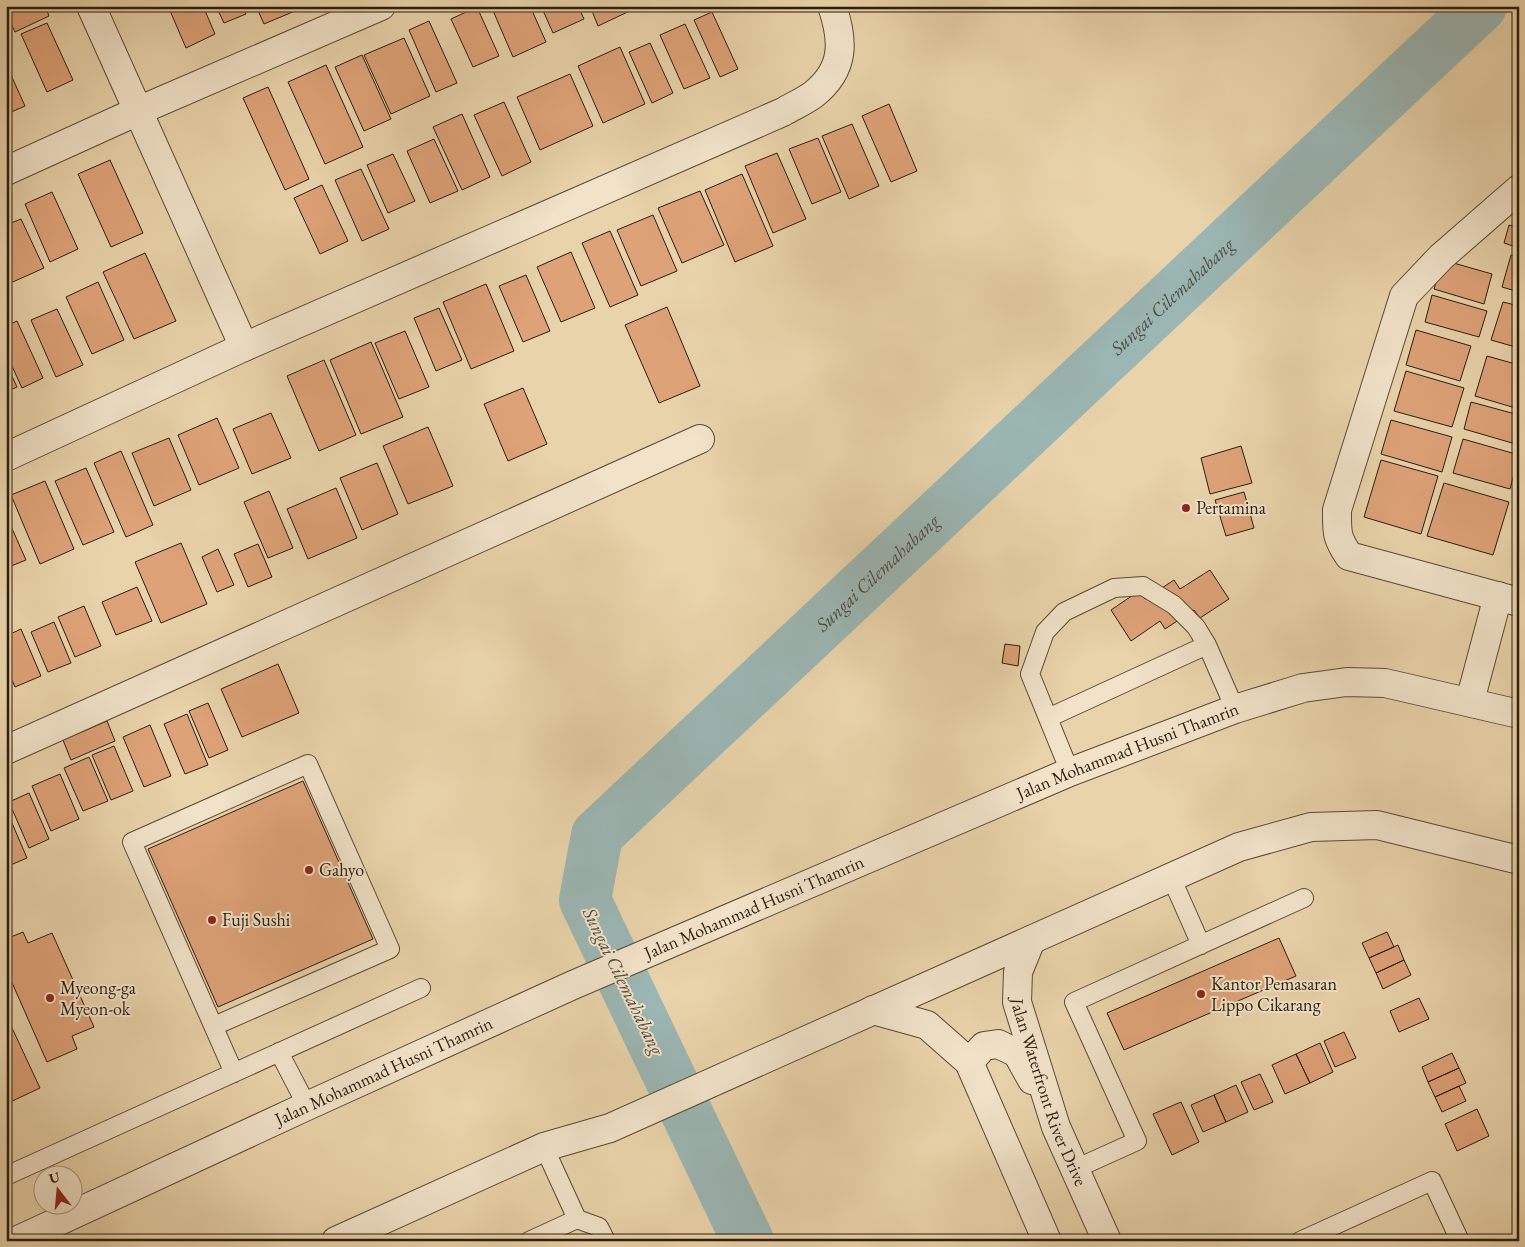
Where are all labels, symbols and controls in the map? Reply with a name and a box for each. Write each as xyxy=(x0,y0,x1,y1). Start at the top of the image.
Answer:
water label: Sungai Cilemahabang xyxy=(1104,232,1240,361)
place label: Pertamina xyxy=(1196,496,1267,519)
marker: Pertamina xyxy=(1180,502,1192,514)
water label: Sungai Cilemahabang xyxy=(809,508,945,638)
street label: Jalan Mohammad Husni Thamrin xyxy=(1011,697,1242,805)
street label: Jalan Mohammad Husni Thamrin xyxy=(639,850,868,965)
place label: Gahyo xyxy=(319,858,364,881)
marker: Gahyo xyxy=(303,864,315,876)
water label: Sungai Cilemahabang xyxy=(577,903,670,1060)
place label: Fuji Sushi xyxy=(222,908,291,931)
marker: Fuji Sushi xyxy=(206,914,218,926)
place label: Kantor Pemasaran Lippo Cikarang xyxy=(1211,972,1338,1016)
place label: Myeong-ga Myeon-ok xyxy=(60,976,137,1020)
marker: Kantor Pemasaran Lippo Cikarang xyxy=(1195,988,1207,1000)
marker: Myeong-ga Myeon-ok xyxy=(44,992,56,1004)
street label: Jalan Waterfront River Drive xyxy=(1006,996,1093,1189)
street label: Jalan Mohammad Husni Thamrin xyxy=(269,1011,496,1131)
north arrow xyxy=(32,1164,82,1214)
text: U xyxy=(47,1167,62,1188)

